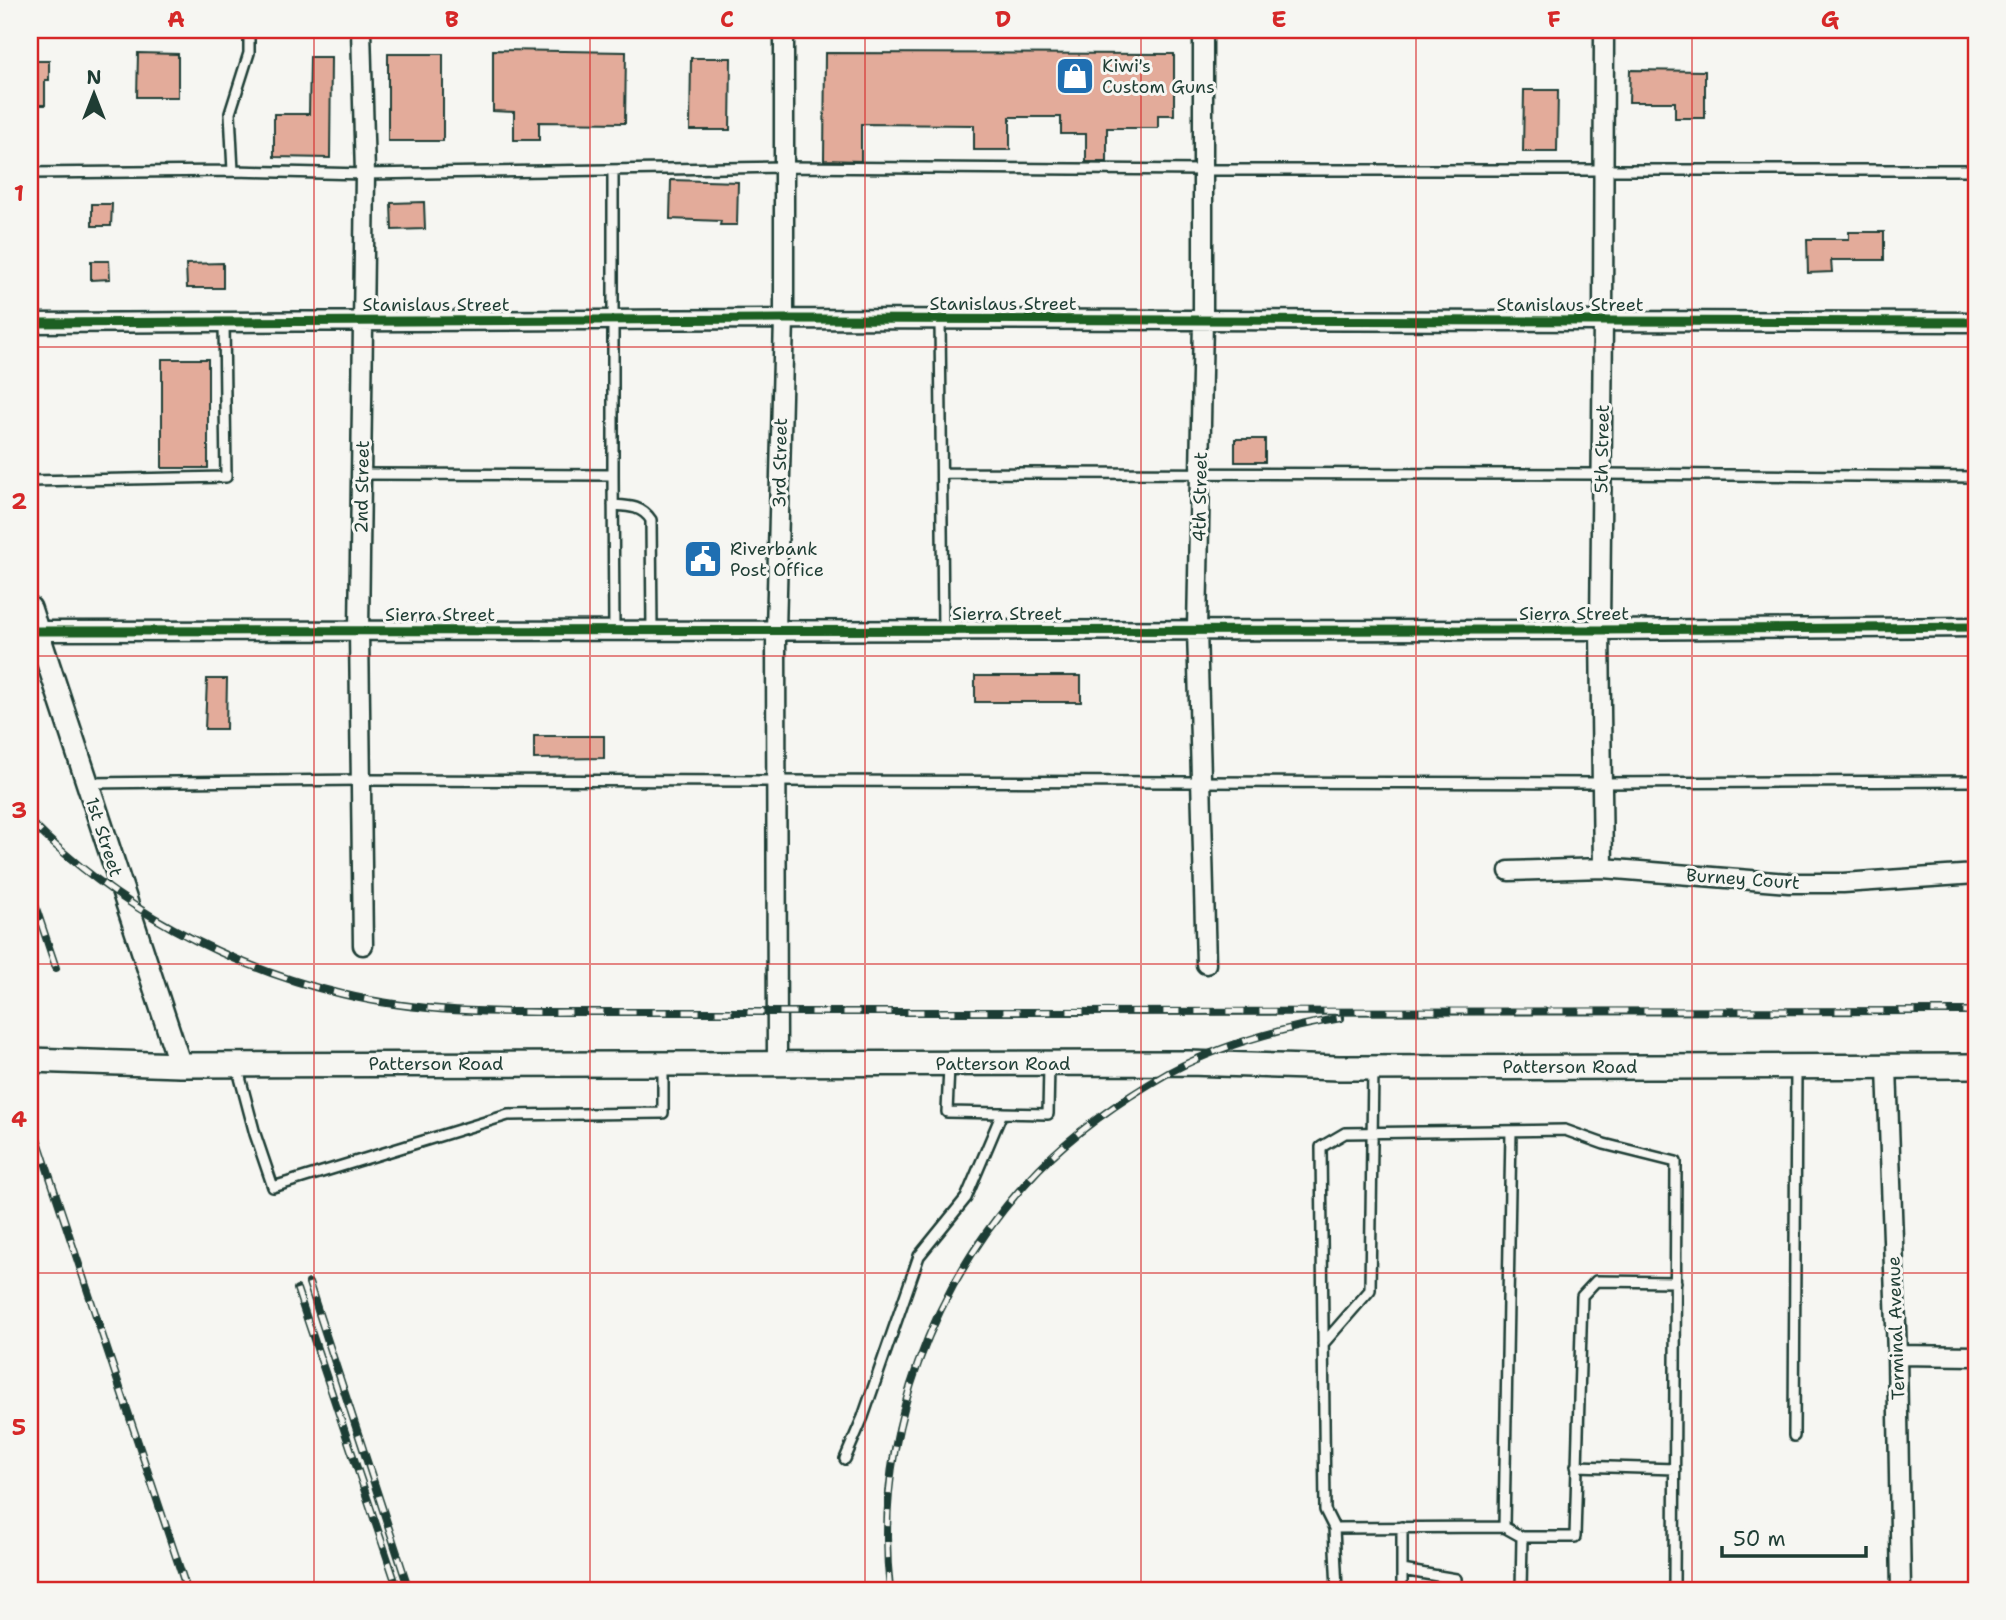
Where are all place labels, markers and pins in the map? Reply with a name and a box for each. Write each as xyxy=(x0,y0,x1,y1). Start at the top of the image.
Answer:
place label: Kiwi's Custom Guns xyxy=(1102,54,1215,99)
shop icon: Kiwi's Custom Guns xyxy=(1054,55,1096,97)
place label: Riverbank Post Office xyxy=(730,537,824,582)
public building icon: Riverbank Post Office xyxy=(682,538,724,580)

